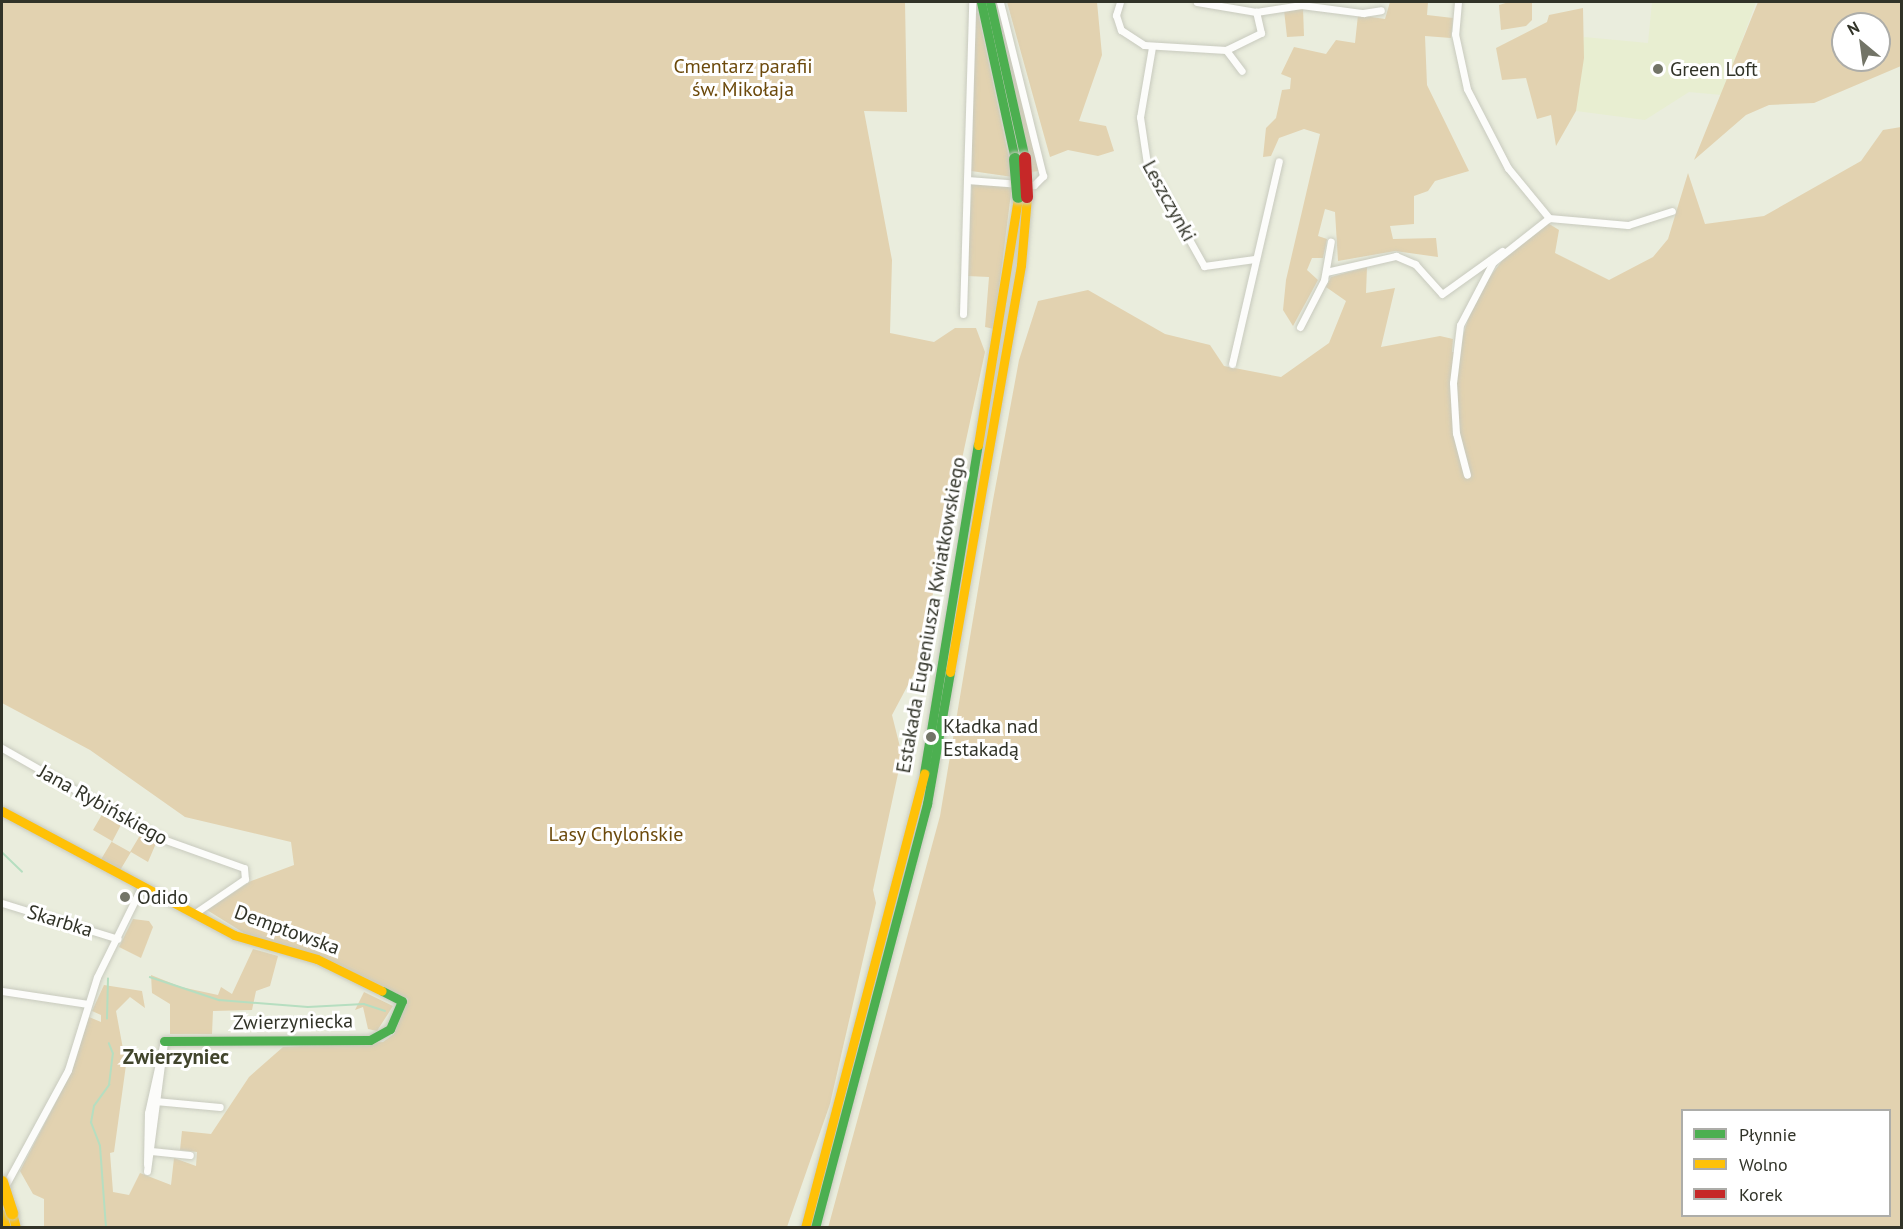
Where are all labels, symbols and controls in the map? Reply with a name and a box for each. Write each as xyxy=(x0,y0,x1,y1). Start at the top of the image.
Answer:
north arrow xyxy=(1831,12,1891,72)
text: N xyxy=(1844,17,1863,39)
park label: Cmentarz parafii św. Mikołaja xyxy=(673,55,813,102)
place label: Green Loft xyxy=(1670,57,1758,81)
marker: Green Loft xyxy=(1651,62,1665,76)
street label: Leszczynki xyxy=(1137,156,1201,246)
street label: Estakada Eugeniusza Kwiatkowskiego xyxy=(891,455,971,775)
place label: Kładka nad Estakadą xyxy=(943,714,1038,761)
marker: Kładka nad Estakadą xyxy=(924,730,938,744)
street label: Jana Rybińskiego xyxy=(34,760,172,850)
park label: Lasy Chylońskie xyxy=(548,822,684,846)
place label: Odido xyxy=(137,885,188,909)
marker: Odido xyxy=(118,890,132,904)
street label: Skarbka xyxy=(24,900,96,942)
street label: Demptowska xyxy=(231,900,343,960)
street label: Zwierzyniecka xyxy=(233,1009,353,1035)
district label: Zwierzyniec xyxy=(123,1044,229,1070)
legend xyxy=(1681,1109,1891,1217)
text: Płynnie xyxy=(1739,1123,1796,1146)
text: Wolno xyxy=(1739,1153,1788,1176)
text: Korek xyxy=(1739,1183,1783,1206)

